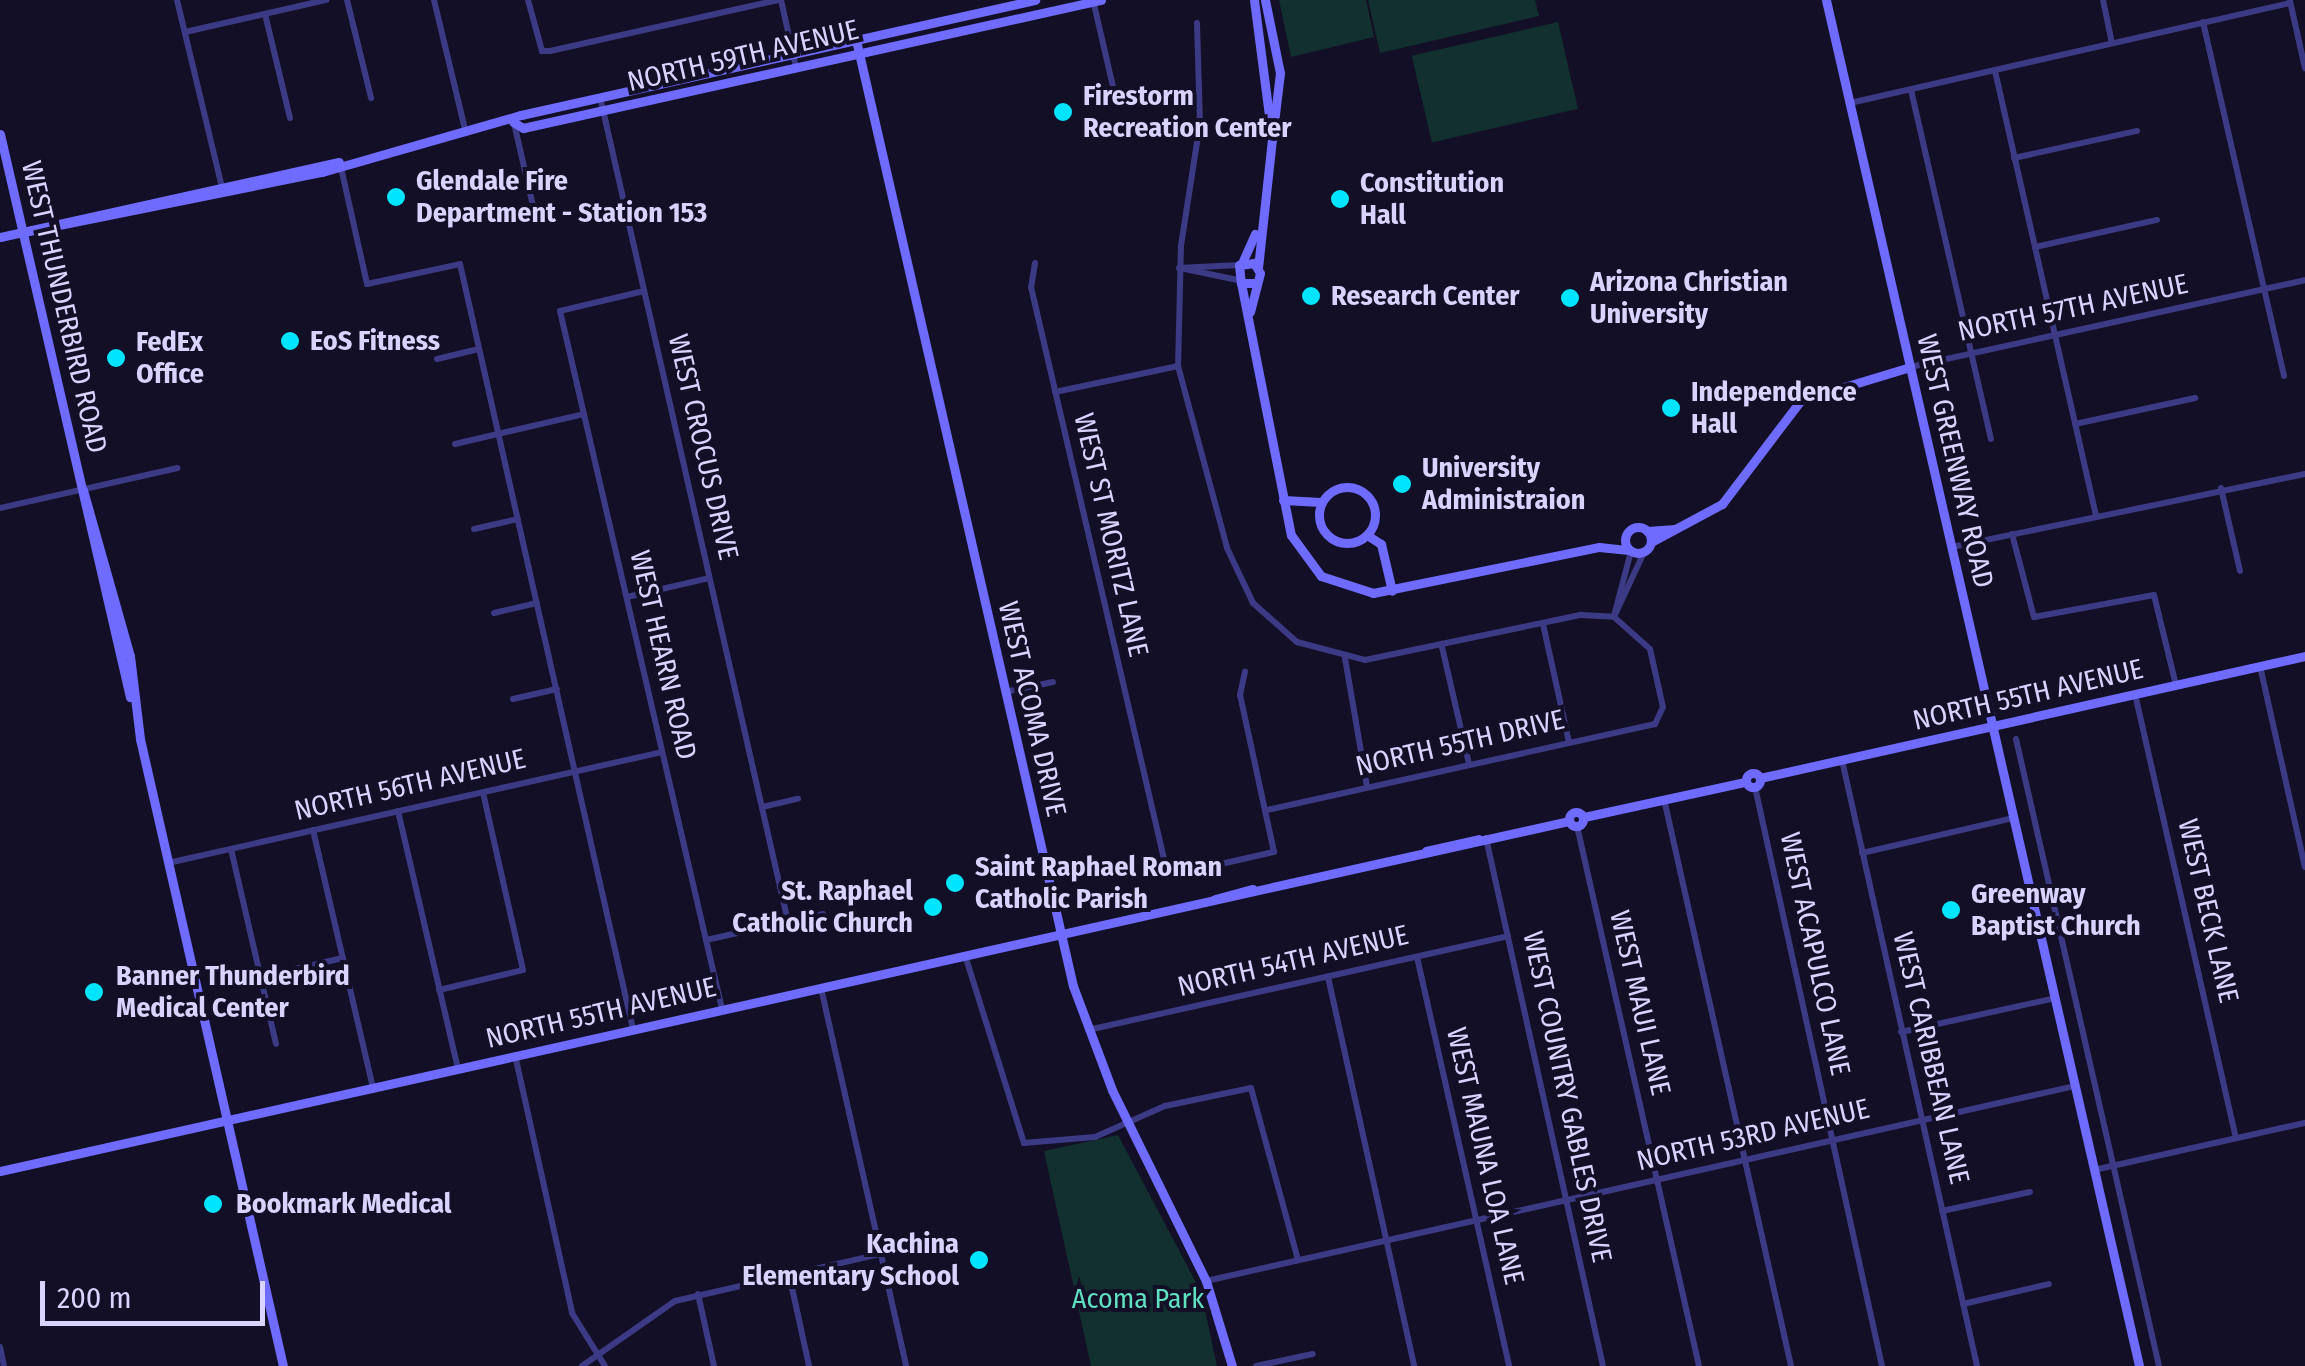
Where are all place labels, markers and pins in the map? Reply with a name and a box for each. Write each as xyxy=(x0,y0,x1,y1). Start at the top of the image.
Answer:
place label: Firestorm Recreation Center xyxy=(1083,79,1291,145)
marker: Firestorm Recreation Center xyxy=(1052,101,1074,123)
place label: Glendale Fire Department - Station 153 xyxy=(416,164,707,230)
place label: Constitution Hall xyxy=(1360,166,1504,232)
marker: Glendale Fire Department - Station 153 xyxy=(385,186,407,208)
marker: Constitution Hall xyxy=(1329,188,1351,210)
place label: Arizona Christian University xyxy=(1590,265,1788,331)
place label: Research Center xyxy=(1331,279,1520,313)
marker: Research Center xyxy=(1300,285,1322,307)
marker: Arizona Christian University xyxy=(1559,287,1581,309)
place label: EoS Fitness xyxy=(310,324,440,358)
place label: FedEx Office xyxy=(136,325,204,391)
marker: EoS Fitness xyxy=(279,330,301,352)
marker: FedEx Office xyxy=(105,347,127,369)
place label: Independence Hall xyxy=(1691,375,1857,441)
marker: Independence Hall xyxy=(1660,397,1682,419)
place label: University Administraion xyxy=(1422,451,1585,517)
marker: University Administraion xyxy=(1391,473,1413,495)
place label: Saint Raphael Roman Catholic Parish xyxy=(975,850,1222,916)
marker: Saint Raphael Roman Catholic Parish xyxy=(944,872,966,894)
place label: St. Raphael Catholic Church xyxy=(732,874,913,940)
place label: Greenway Baptist Church xyxy=(1971,877,2141,943)
marker: St. Raphael Catholic Church xyxy=(922,896,944,918)
marker: Greenway Baptist Church xyxy=(1940,899,1962,921)
place label: Banner Thunderbird Medical Center xyxy=(116,959,350,1025)
marker: Banner Thunderbird Medical Center xyxy=(81,979,107,1005)
place label: Bookmark Medical xyxy=(236,1187,451,1221)
marker: Bookmark Medical xyxy=(200,1191,226,1217)
place label: Kachina Elementary School xyxy=(742,1227,959,1293)
marker: Kachina Elementary School xyxy=(968,1249,990,1271)

